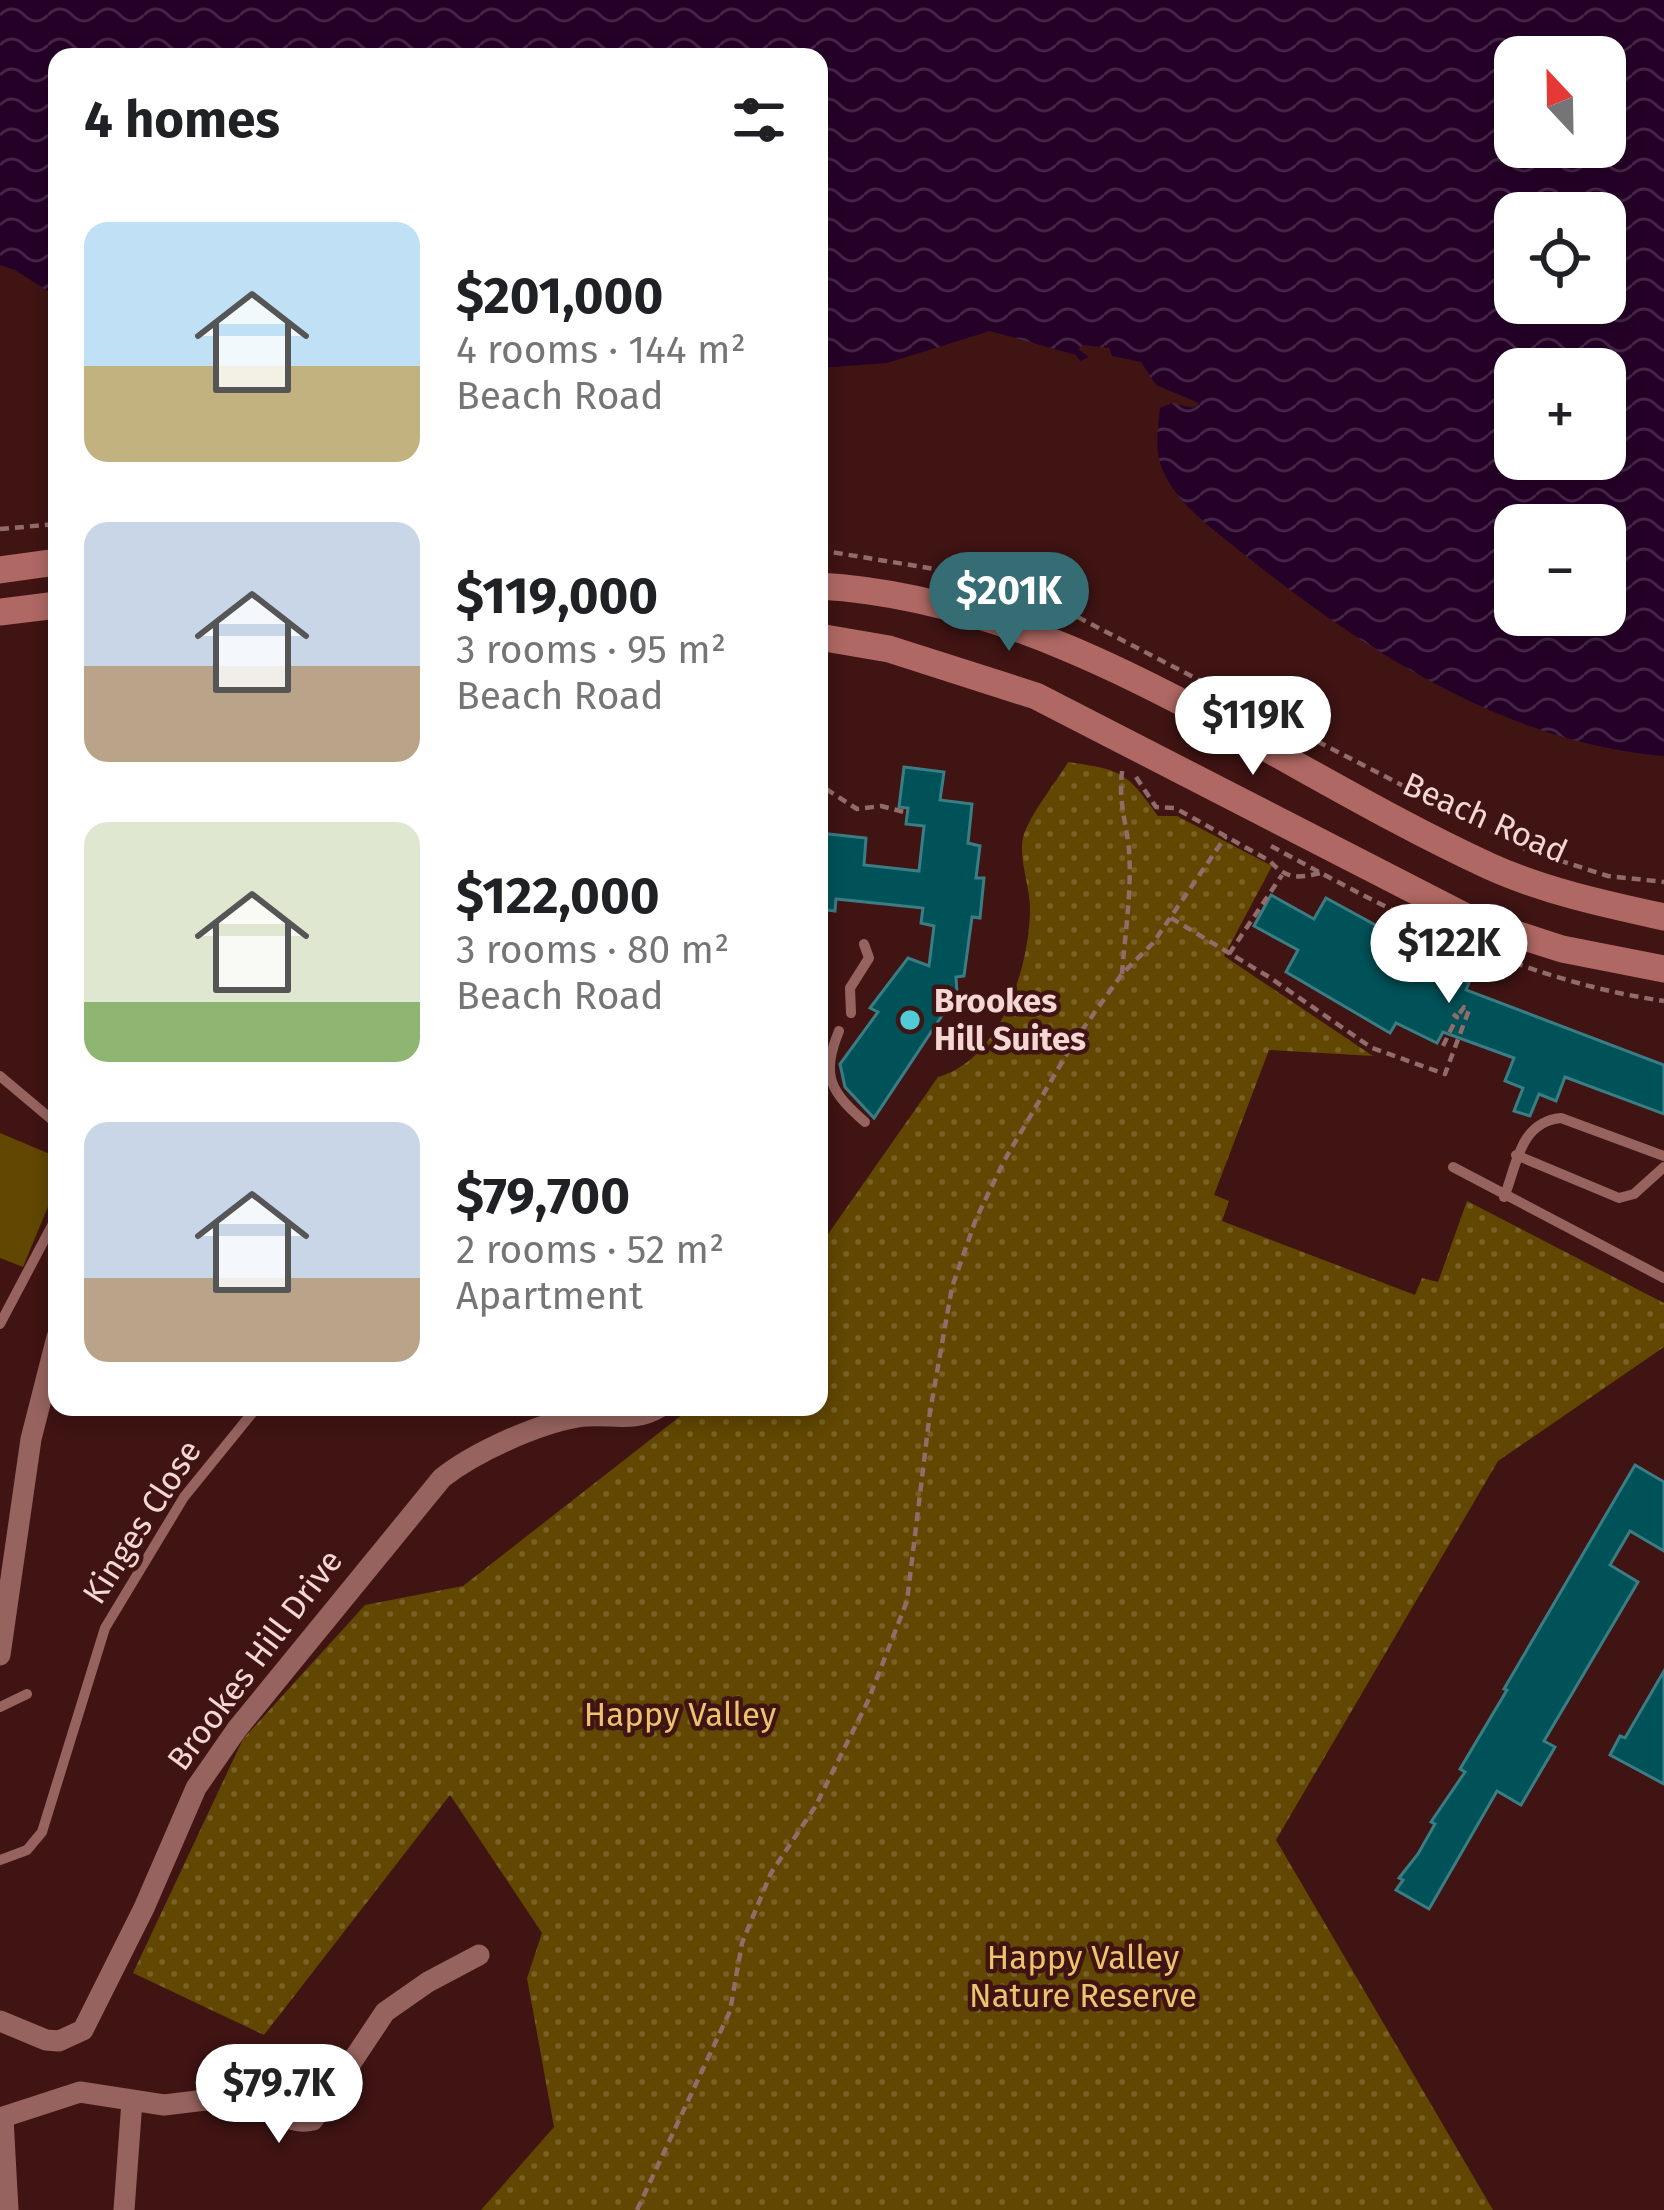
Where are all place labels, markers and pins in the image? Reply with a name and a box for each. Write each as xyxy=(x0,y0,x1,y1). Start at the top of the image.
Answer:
pin: $201K xyxy=(925,552,1093,654)
pin: $119K xyxy=(1169,676,1337,778)
pin: $122K xyxy=(1365,904,1533,1006)
place label: Brookes Hill Suites xyxy=(934,981,1086,1059)
marker: Brookes Hill Suites xyxy=(897,1007,923,1033)
pin: $79.7K xyxy=(181,2044,377,2146)

